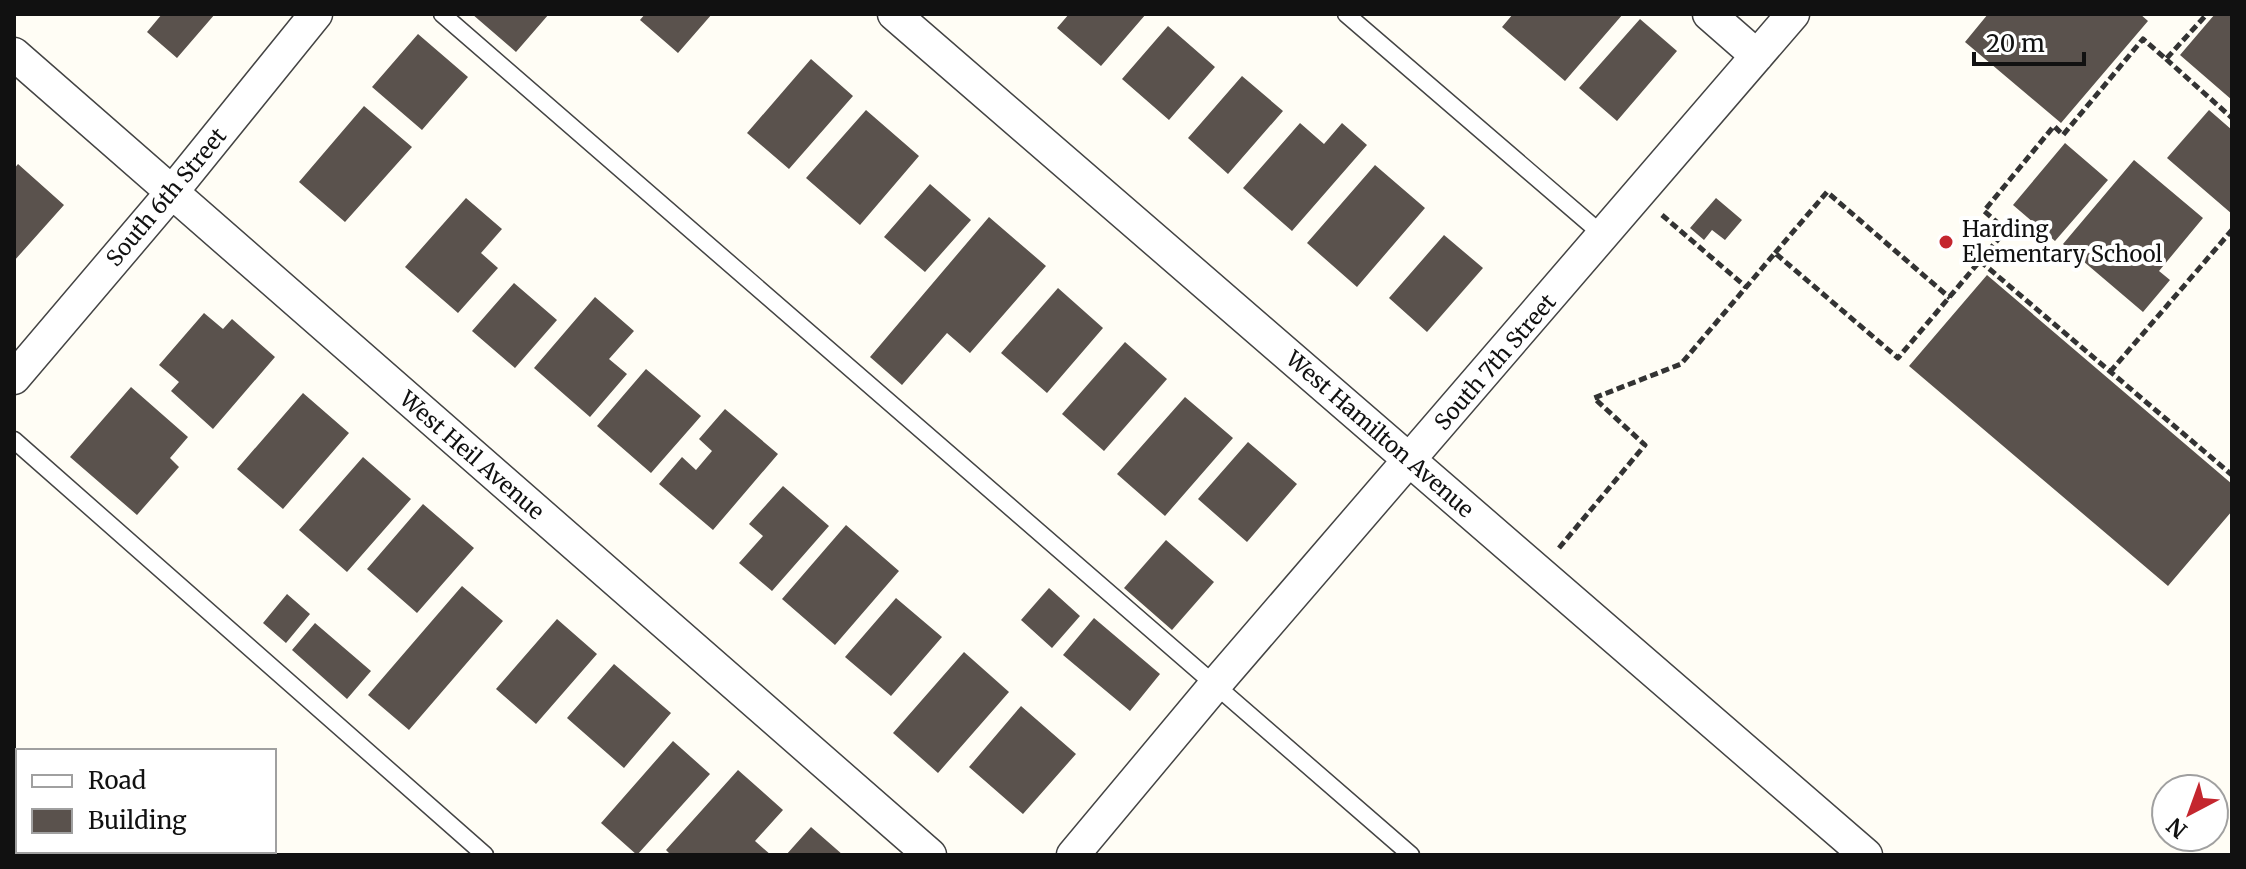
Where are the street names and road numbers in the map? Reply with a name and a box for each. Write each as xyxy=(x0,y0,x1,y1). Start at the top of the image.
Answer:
street label: South 6th Street xyxy=(100,122,232,272)
street label: South 7th Street xyxy=(1428,288,1562,436)
street label: West Hamilton Avenue xyxy=(1280,344,1480,523)
street label: West Heil Avenue xyxy=(393,384,550,525)

